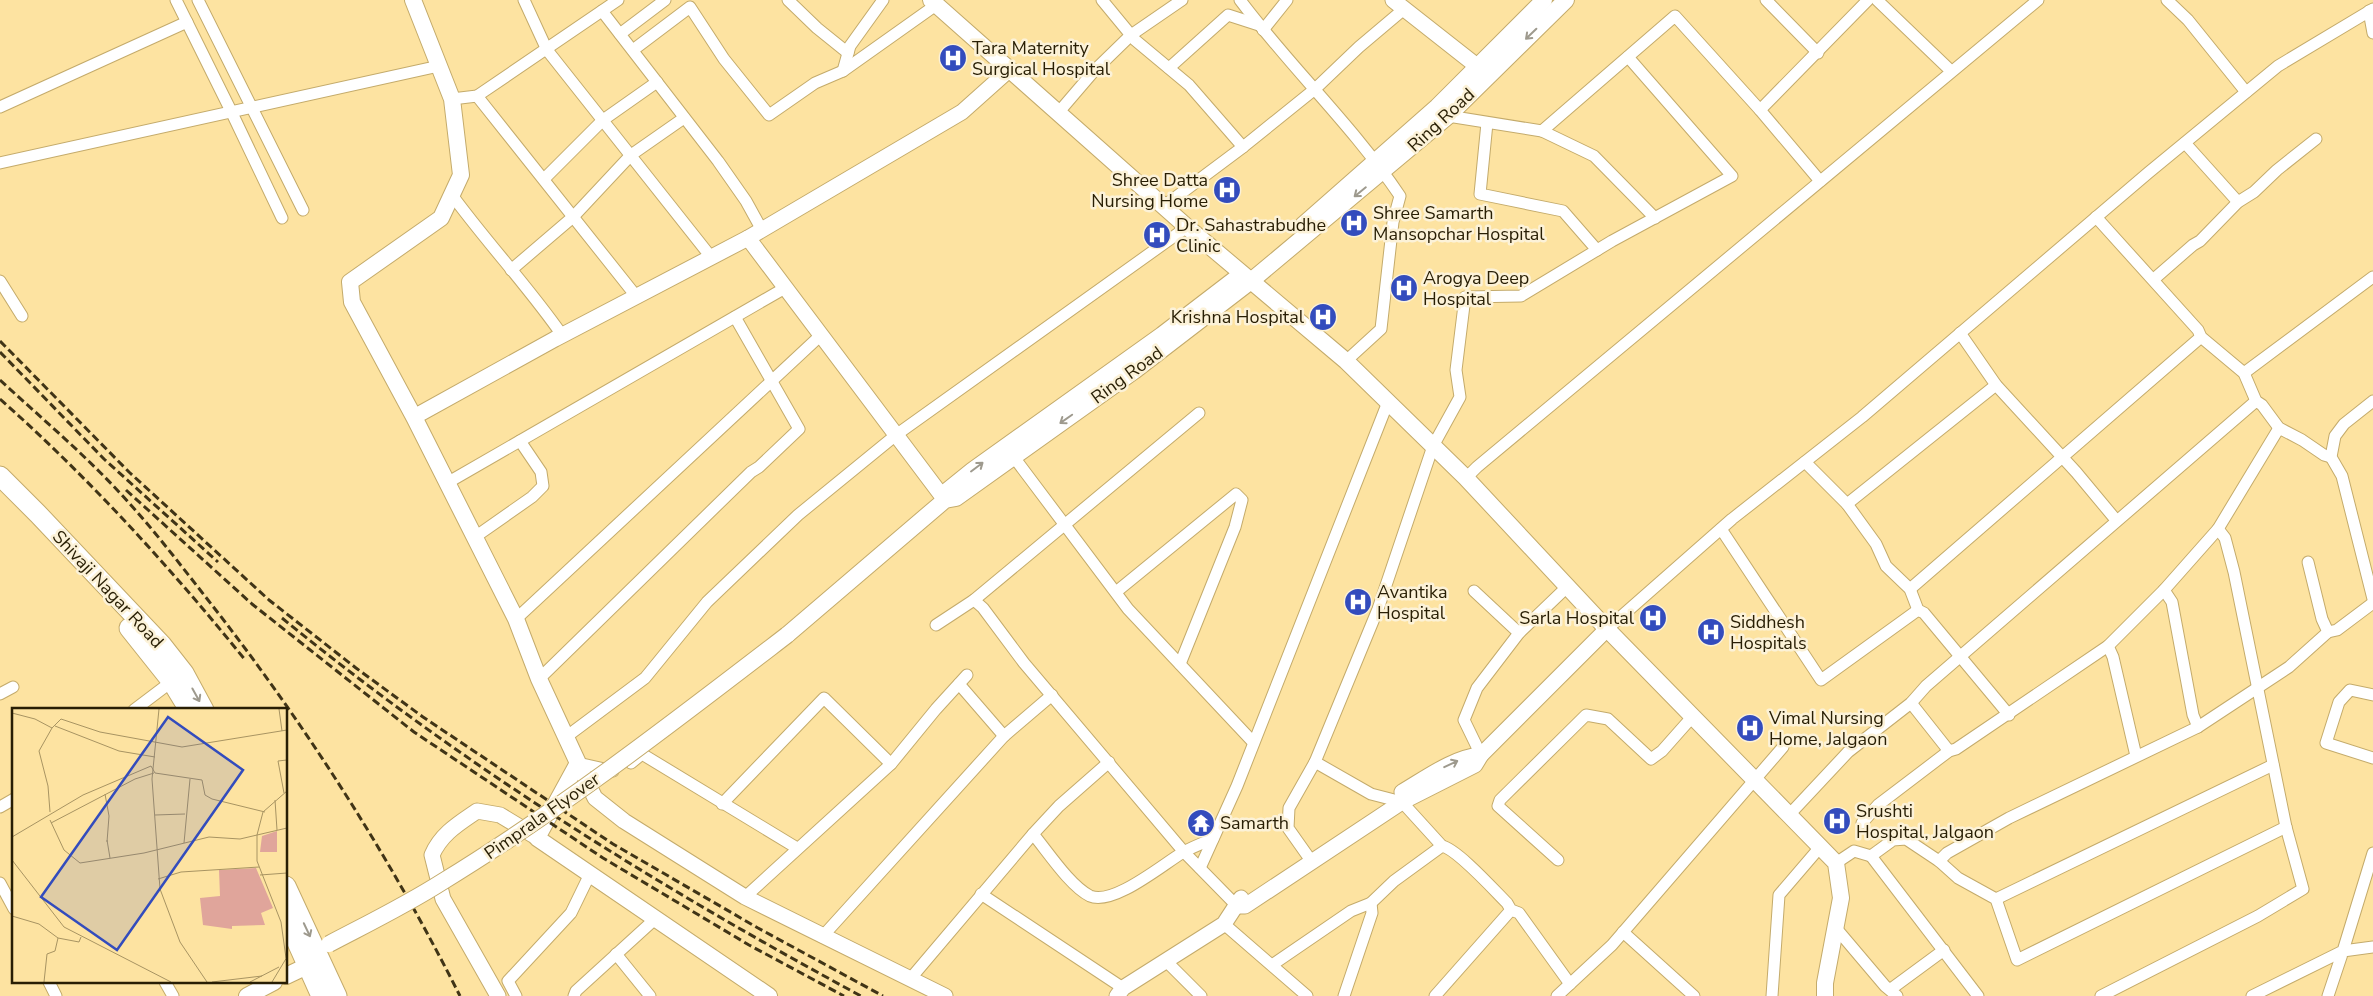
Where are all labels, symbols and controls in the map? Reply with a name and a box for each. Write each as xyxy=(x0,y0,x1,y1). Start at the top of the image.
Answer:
one-way arrow xyxy=(1524,28,1537,40)
place label: Tara Maternity Surgical Hospital xyxy=(972,36,1111,81)
hospital icon: Tara Maternity Surgical Hospital xyxy=(938,43,968,73)
street label: Ring Road xyxy=(1402,83,1480,157)
place label: Shree Datta Nursing Home xyxy=(1091,168,1208,213)
hospital icon: Shree Datta Nursing Home xyxy=(1212,175,1242,205)
one-way arrow xyxy=(1354,186,1367,197)
place label: Shree Samarth Mansopchar Hospital xyxy=(1373,201,1545,246)
hospital icon: Shree Samarth Mansopchar Hospital xyxy=(1339,208,1369,238)
place label: Dr. Sahastrabudhe Clinic xyxy=(1176,213,1326,258)
hospital icon: Dr. Sahastrabudhe Clinic xyxy=(1142,220,1172,250)
place label: Arogya Deep Hospital xyxy=(1423,266,1529,311)
hospital icon: Arogya Deep Hospital xyxy=(1389,273,1419,303)
hospital icon: Krishna Hospital xyxy=(1308,302,1338,332)
place label: Krishna Hospital xyxy=(1171,305,1305,329)
street label: Ring Road xyxy=(1086,341,1168,409)
one-way arrow xyxy=(1059,414,1073,424)
one-way arrow xyxy=(970,461,984,472)
street label: Shivaji Nagar Road xyxy=(47,525,169,653)
place label: Avantika Hospital xyxy=(1377,580,1447,625)
hospital icon: Avantika Hospital xyxy=(1343,587,1373,617)
hospital icon: Sarla Hospital xyxy=(1638,603,1668,633)
place label: Sarla Hospital xyxy=(1519,606,1635,630)
place label: Siddhesh Hospitals xyxy=(1730,610,1807,655)
hospital icon: Siddhesh Hospitals xyxy=(1696,617,1726,647)
one-way arrow xyxy=(191,687,201,701)
place label: Vimal Nursing Home, Jalgaon xyxy=(1768,706,1887,751)
inset map xyxy=(12,708,288,984)
hospital icon: Vimal Nursing Home, Jalgaon xyxy=(1735,713,1765,743)
one-way arrow xyxy=(1443,759,1458,769)
street label: Pimprala Flyover xyxy=(479,767,605,865)
place label: Srushti Hospital, Jalgaon xyxy=(1856,799,1994,844)
hospital icon: Srushti Hospital, Jalgaon xyxy=(1822,806,1852,836)
temple icon: Samarth xyxy=(1186,808,1216,838)
place label: Samarth xyxy=(1220,811,1289,835)
one-way arrow xyxy=(302,922,312,937)

